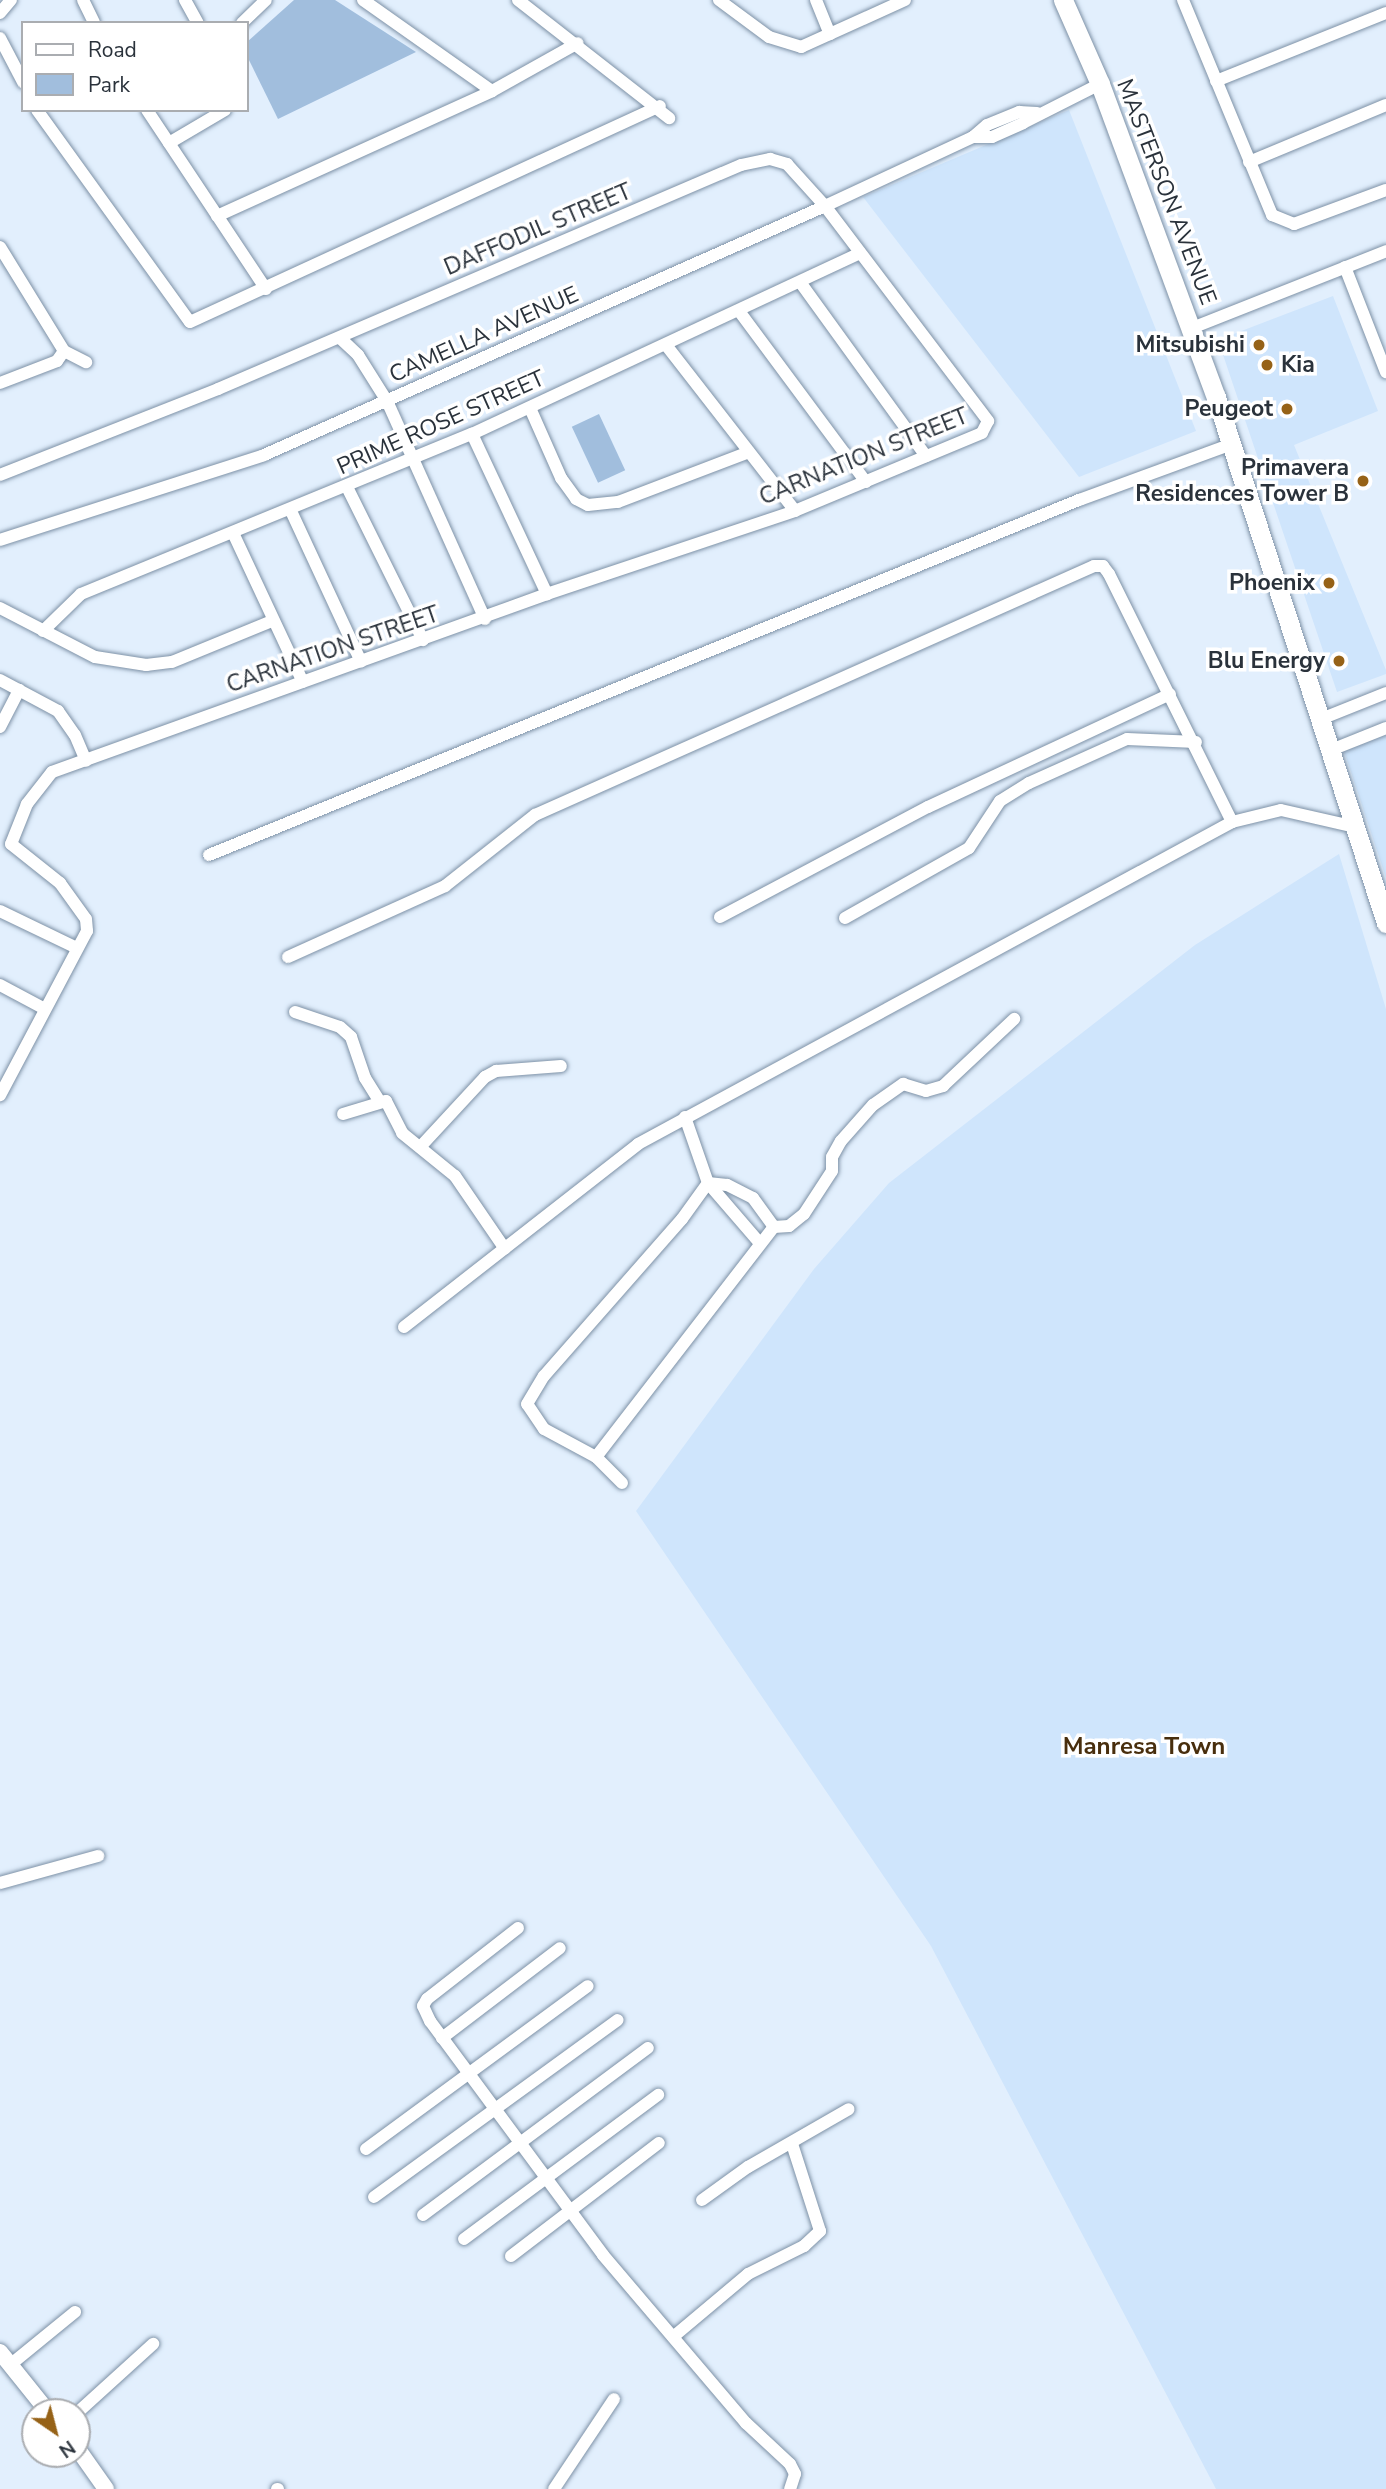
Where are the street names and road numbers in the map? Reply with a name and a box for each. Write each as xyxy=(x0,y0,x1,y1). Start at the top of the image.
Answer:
street label: MASTERSON AVENUE xyxy=(1110,75,1222,309)
street label: DAFFODIL STREET xyxy=(440,178,636,282)
street label: CAMELLA AVENUE xyxy=(385,281,583,389)
street label: PRIME ROSE STREET xyxy=(333,365,549,481)
street label: CARNATION STREET xyxy=(755,402,973,512)
street label: CARNATION STREET xyxy=(223,601,443,699)

